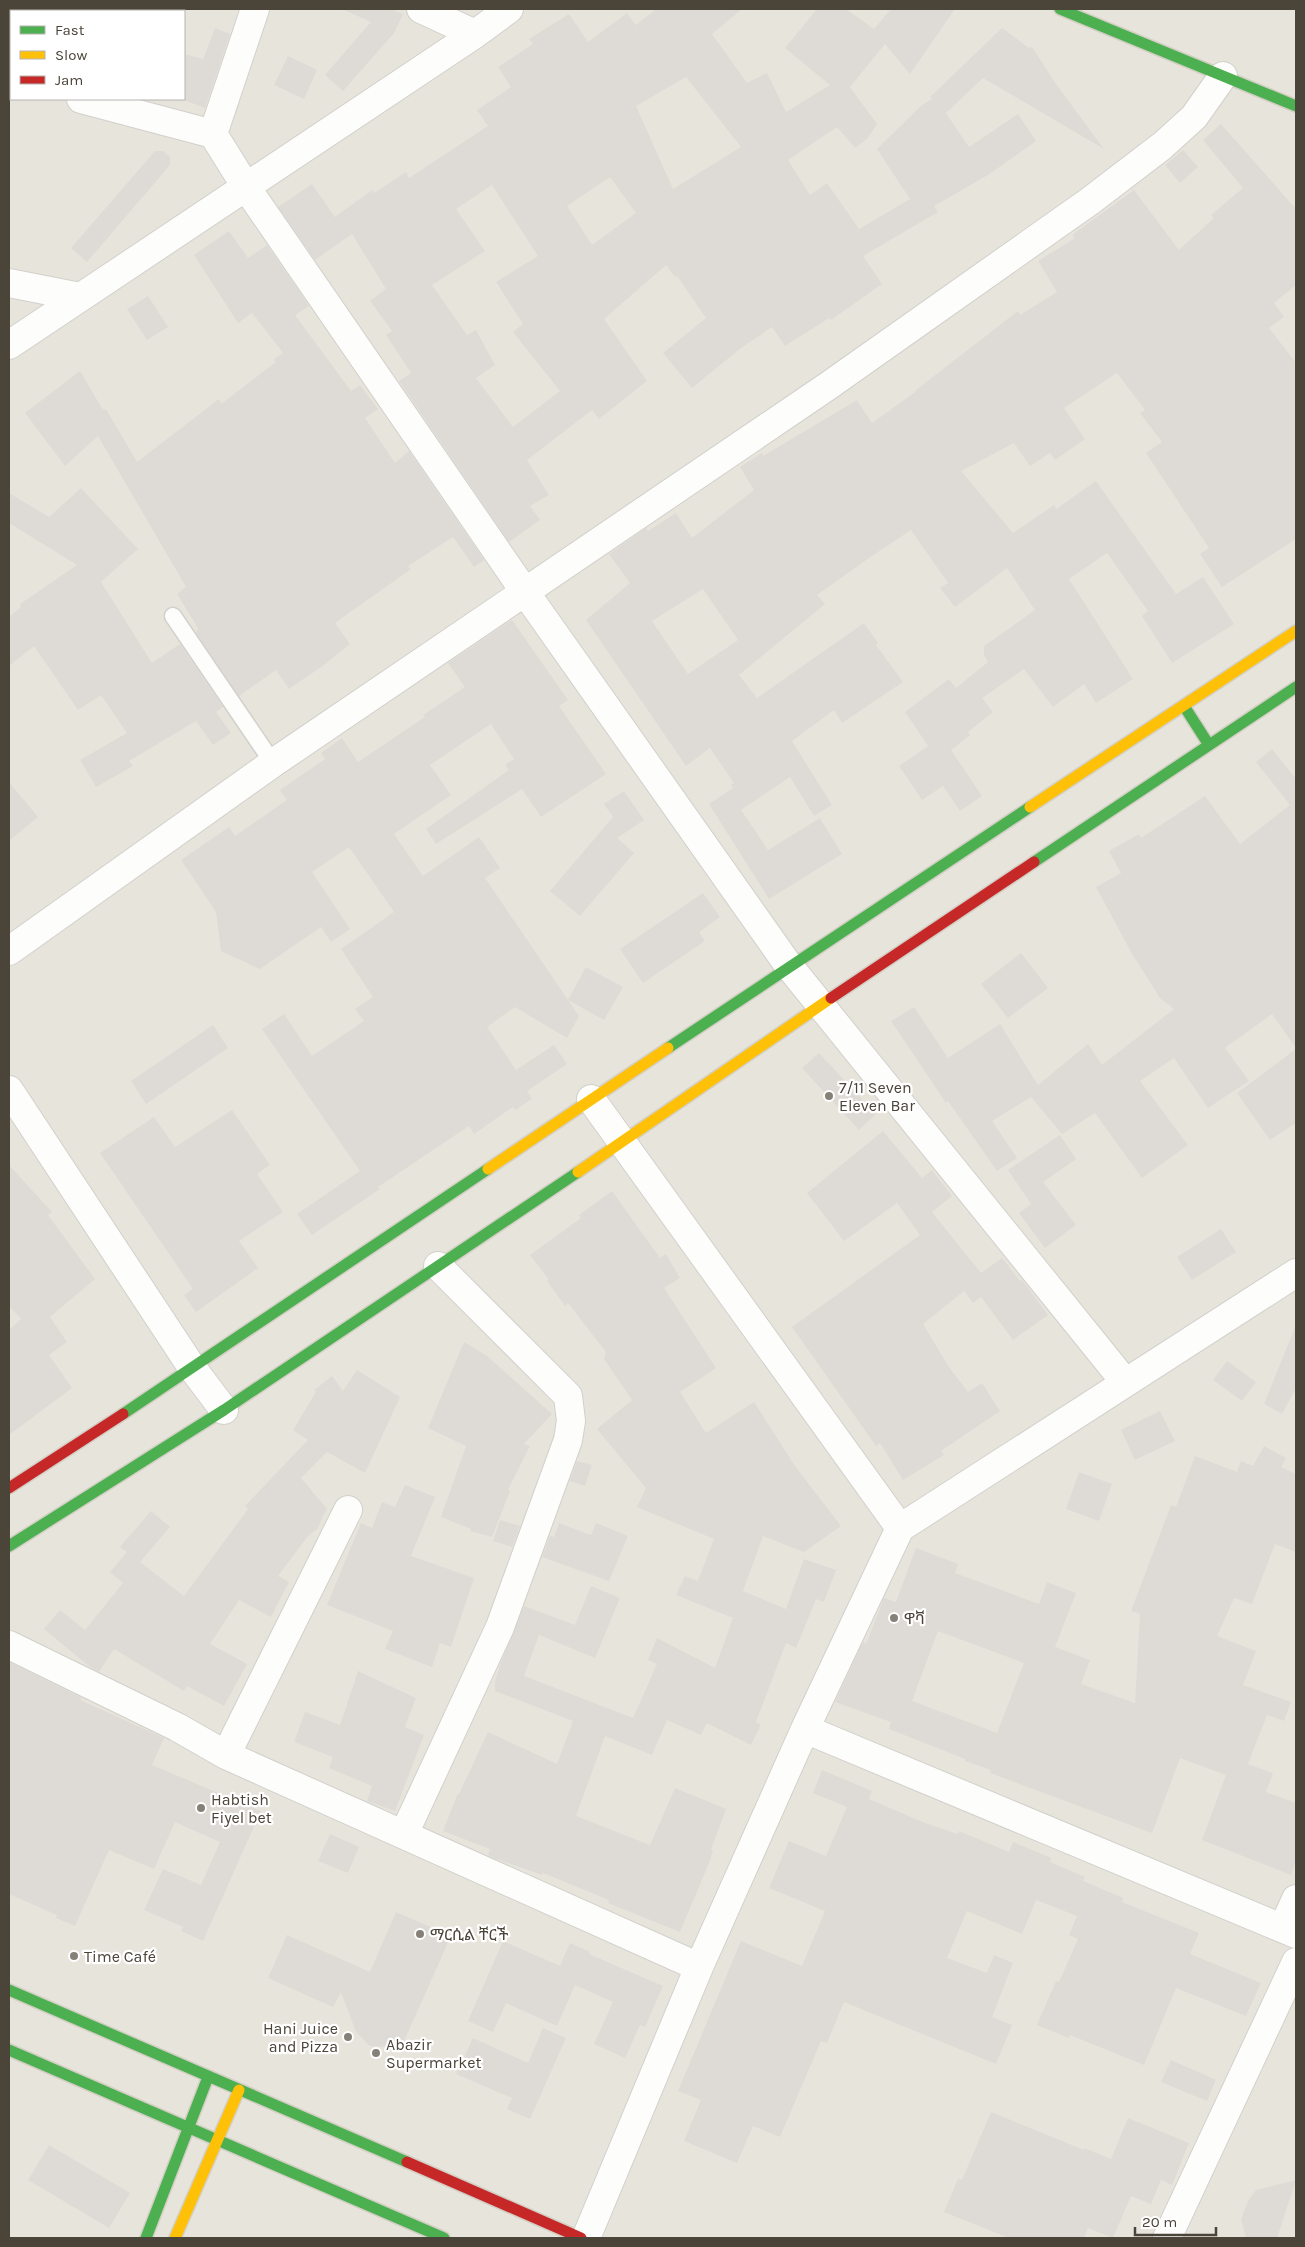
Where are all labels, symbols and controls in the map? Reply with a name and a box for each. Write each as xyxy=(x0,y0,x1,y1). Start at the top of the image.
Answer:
legend xyxy=(10,10,185,100)
text: Fast xyxy=(55,21,85,39)
text: Slow xyxy=(55,46,87,64)
text: Jam xyxy=(55,71,83,89)
place label: 7/11 Seven Eleven Bar xyxy=(839,1078,915,1115)
marker: 7/11 Seven Eleven Bar xyxy=(823,1090,835,1102)
place label: ዋቫ xyxy=(904,1609,925,1628)
marker: ዋቫ xyxy=(888,1612,900,1624)
place label: Habtish Fiyel bet xyxy=(211,1790,272,1827)
marker: Habtish Fiyel bet xyxy=(195,1802,207,1814)
place label: ማርሲል ቸርች xyxy=(430,1925,509,1944)
marker: ማርሲል ቸርች xyxy=(414,1928,426,1940)
place label: Time Café xyxy=(84,1947,156,1966)
marker: Time Café xyxy=(68,1950,80,1962)
place label: Hani Juice and Pizza xyxy=(263,2019,338,2056)
marker: Hani Juice and Pizza xyxy=(342,2031,354,2043)
place label: Abazir Supermarket xyxy=(386,2035,482,2072)
marker: Abazir Supermarket xyxy=(370,2047,382,2059)
scale bar xyxy=(1135,2204,1216,2236)
text: 20 m xyxy=(1142,2213,1177,2231)

